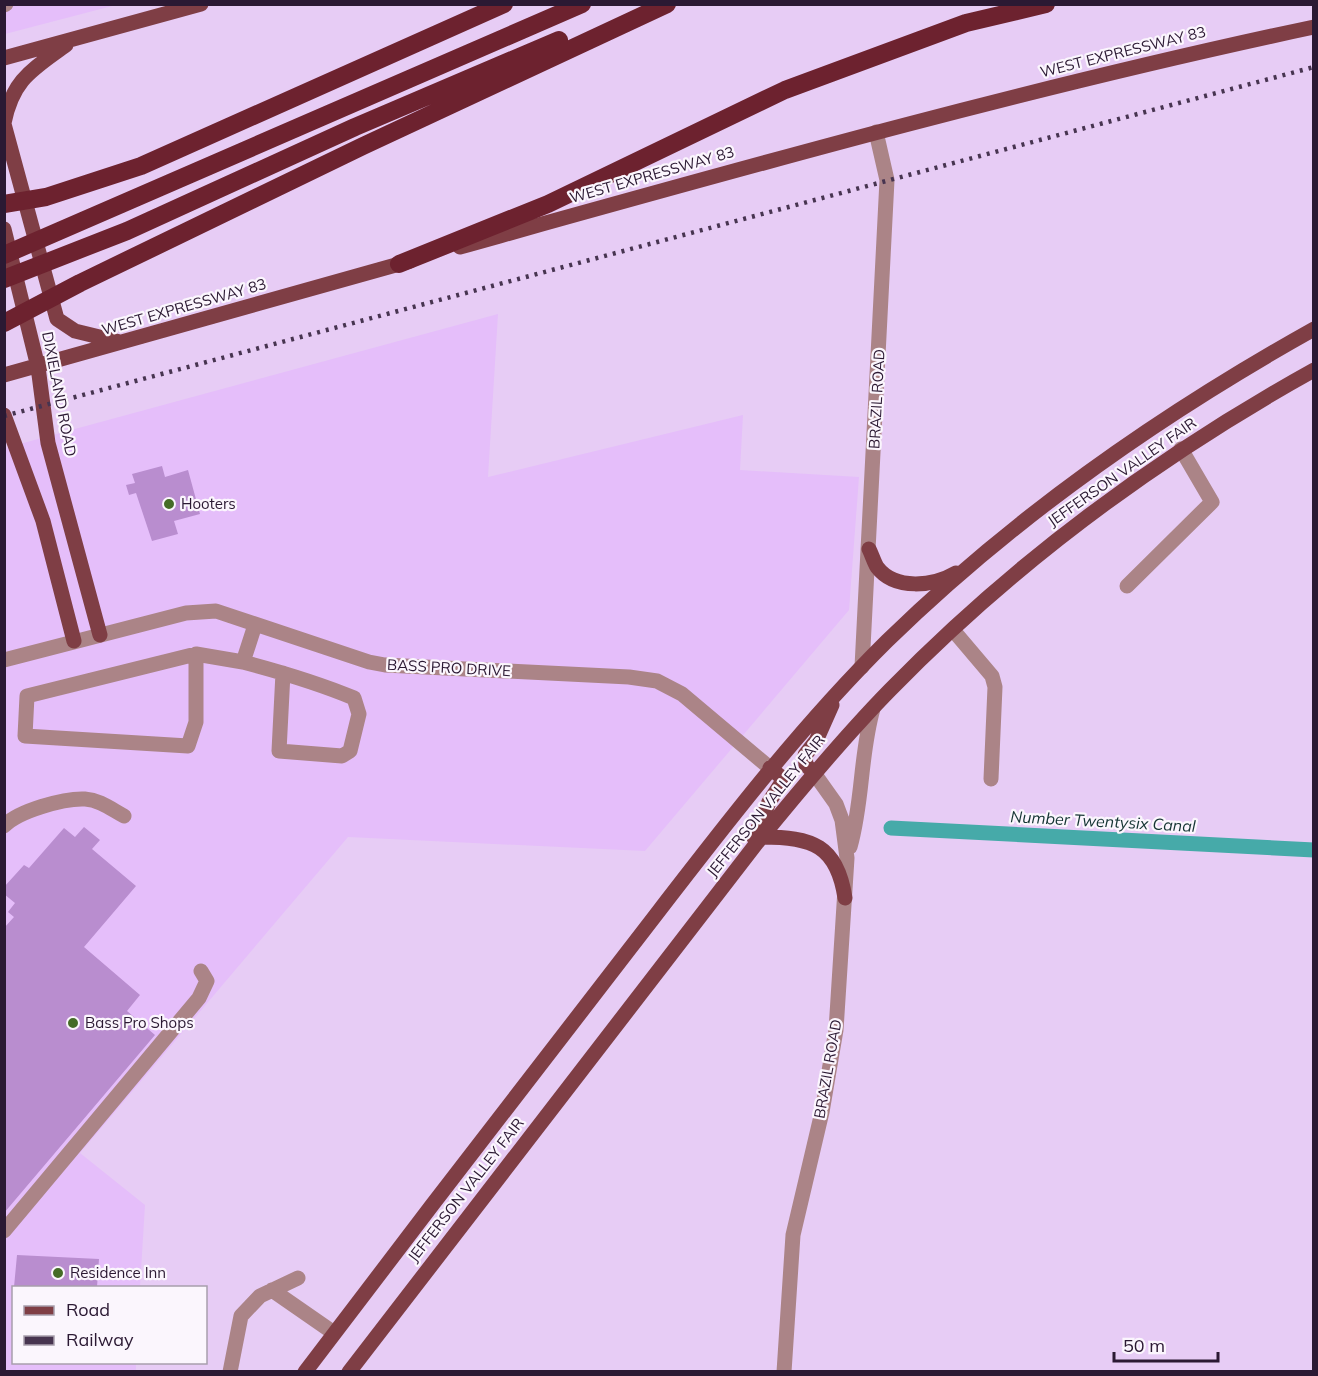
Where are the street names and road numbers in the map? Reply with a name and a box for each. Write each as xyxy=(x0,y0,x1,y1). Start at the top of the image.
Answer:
street label: WEST EXPRESSWAY 83 xyxy=(1038,22,1208,81)
street label: WEST EXPRESSWAY 83 xyxy=(567,142,736,207)
street label: WEST EXPRESSWAY 83 xyxy=(99,274,268,339)
street label: DIXIELAND ROAD xyxy=(38,330,81,458)
street label: BRAZIL ROAD xyxy=(864,348,889,449)
street label: JEFFERSON VALLEY FAIR xyxy=(1044,413,1200,530)
street label: BASS PRO DRIVE xyxy=(387,655,512,680)
street label: JEFFERSON VALLEY FAIR xyxy=(702,731,829,881)
street label: BRAZIL ROAD xyxy=(809,1018,846,1120)
street label: JEFFERSON VALLEY FAIR xyxy=(403,1114,528,1265)

